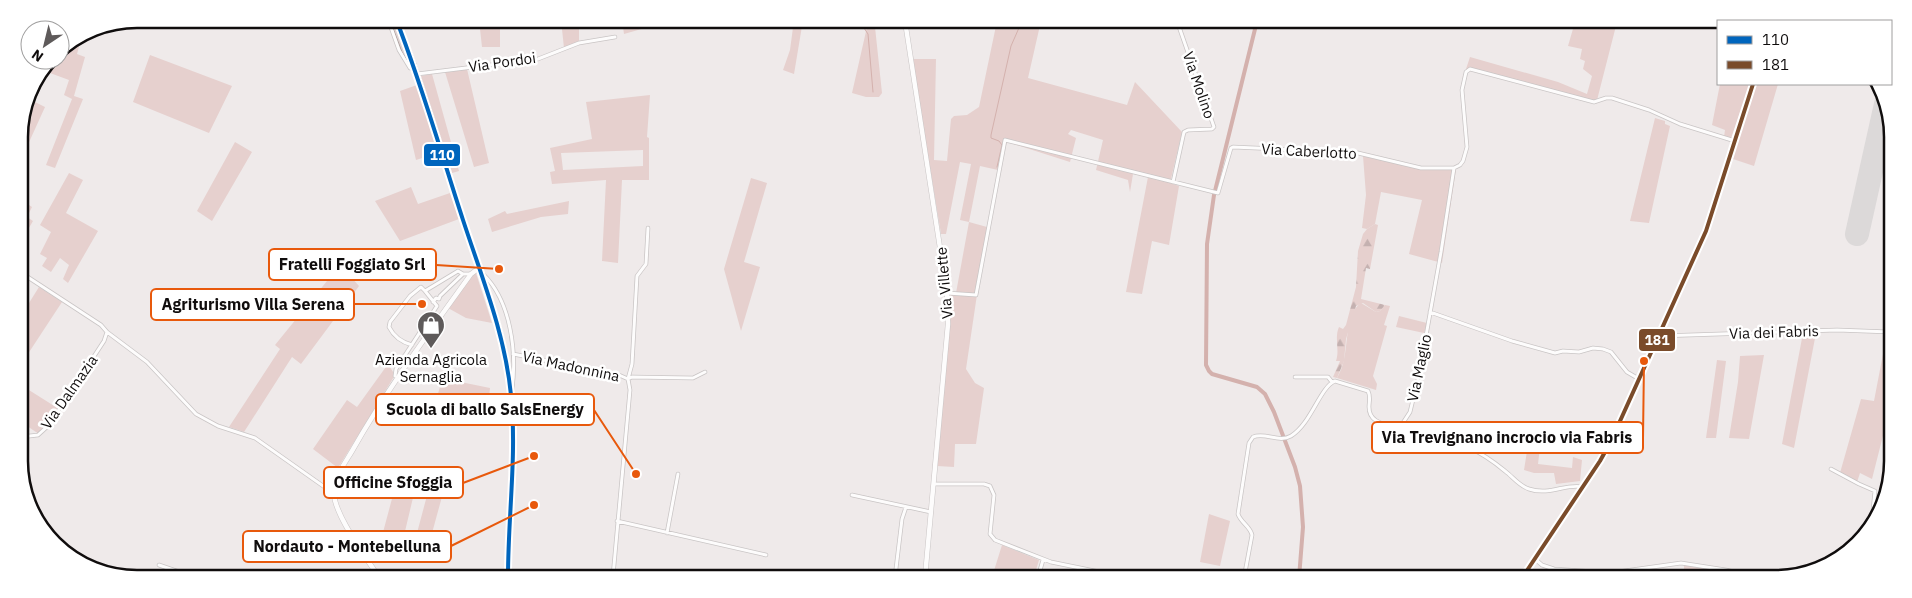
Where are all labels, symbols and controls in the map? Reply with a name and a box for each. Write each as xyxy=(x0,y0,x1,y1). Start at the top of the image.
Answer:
north arrow xyxy=(20,20,70,70)
legend xyxy=(1717,20,1892,85)
text: 110 xyxy=(1762,30,1789,49)
text: N xyxy=(28,45,47,66)
street label: Via Pordoi xyxy=(467,48,537,76)
street label: Via Molino xyxy=(1179,49,1219,121)
text: 181 xyxy=(1762,55,1789,74)
street label: Via Caberlotto xyxy=(1261,139,1357,163)
line badge: 110 xyxy=(423,143,461,167)
text: 110 xyxy=(429,146,455,164)
street label: Via Villette xyxy=(931,246,957,320)
callout: Fratelli Foggiato Srl xyxy=(269,249,436,280)
text: Fratelli Foggiato Srl xyxy=(279,254,425,274)
callout: Agriturismo Villa Serena xyxy=(151,289,354,320)
text: Agriturismo Villa Serena xyxy=(161,294,345,314)
shop icon: Azienda Agricola Sernaglia xyxy=(416,310,446,349)
street label: Via dei Fabris xyxy=(1729,321,1819,343)
line badge: 181 xyxy=(1638,328,1676,352)
text: 181 xyxy=(1644,331,1670,349)
street label: Via Maglio xyxy=(1403,332,1435,404)
street label: Via Madonnina xyxy=(521,346,621,386)
place label: Azienda Agricola Sernaglia xyxy=(375,350,487,386)
street label: Via Dalmazia xyxy=(36,351,102,433)
callout: Scuola di ballo SalsEnergy xyxy=(376,394,594,425)
text: Scuola di ballo SalsEnergy xyxy=(386,399,584,419)
callout: Via Trevignano incrocio via Fabris xyxy=(1372,422,1643,453)
text: Via Trevignano incrocio via Fabris xyxy=(1382,427,1632,447)
callout: Officine Sfoggia xyxy=(324,467,463,498)
text: Officine Sfoggia xyxy=(334,472,452,492)
callout: Nordauto - Montebelluna xyxy=(243,531,451,562)
text: Nordauto - Montebelluna xyxy=(253,536,441,556)

